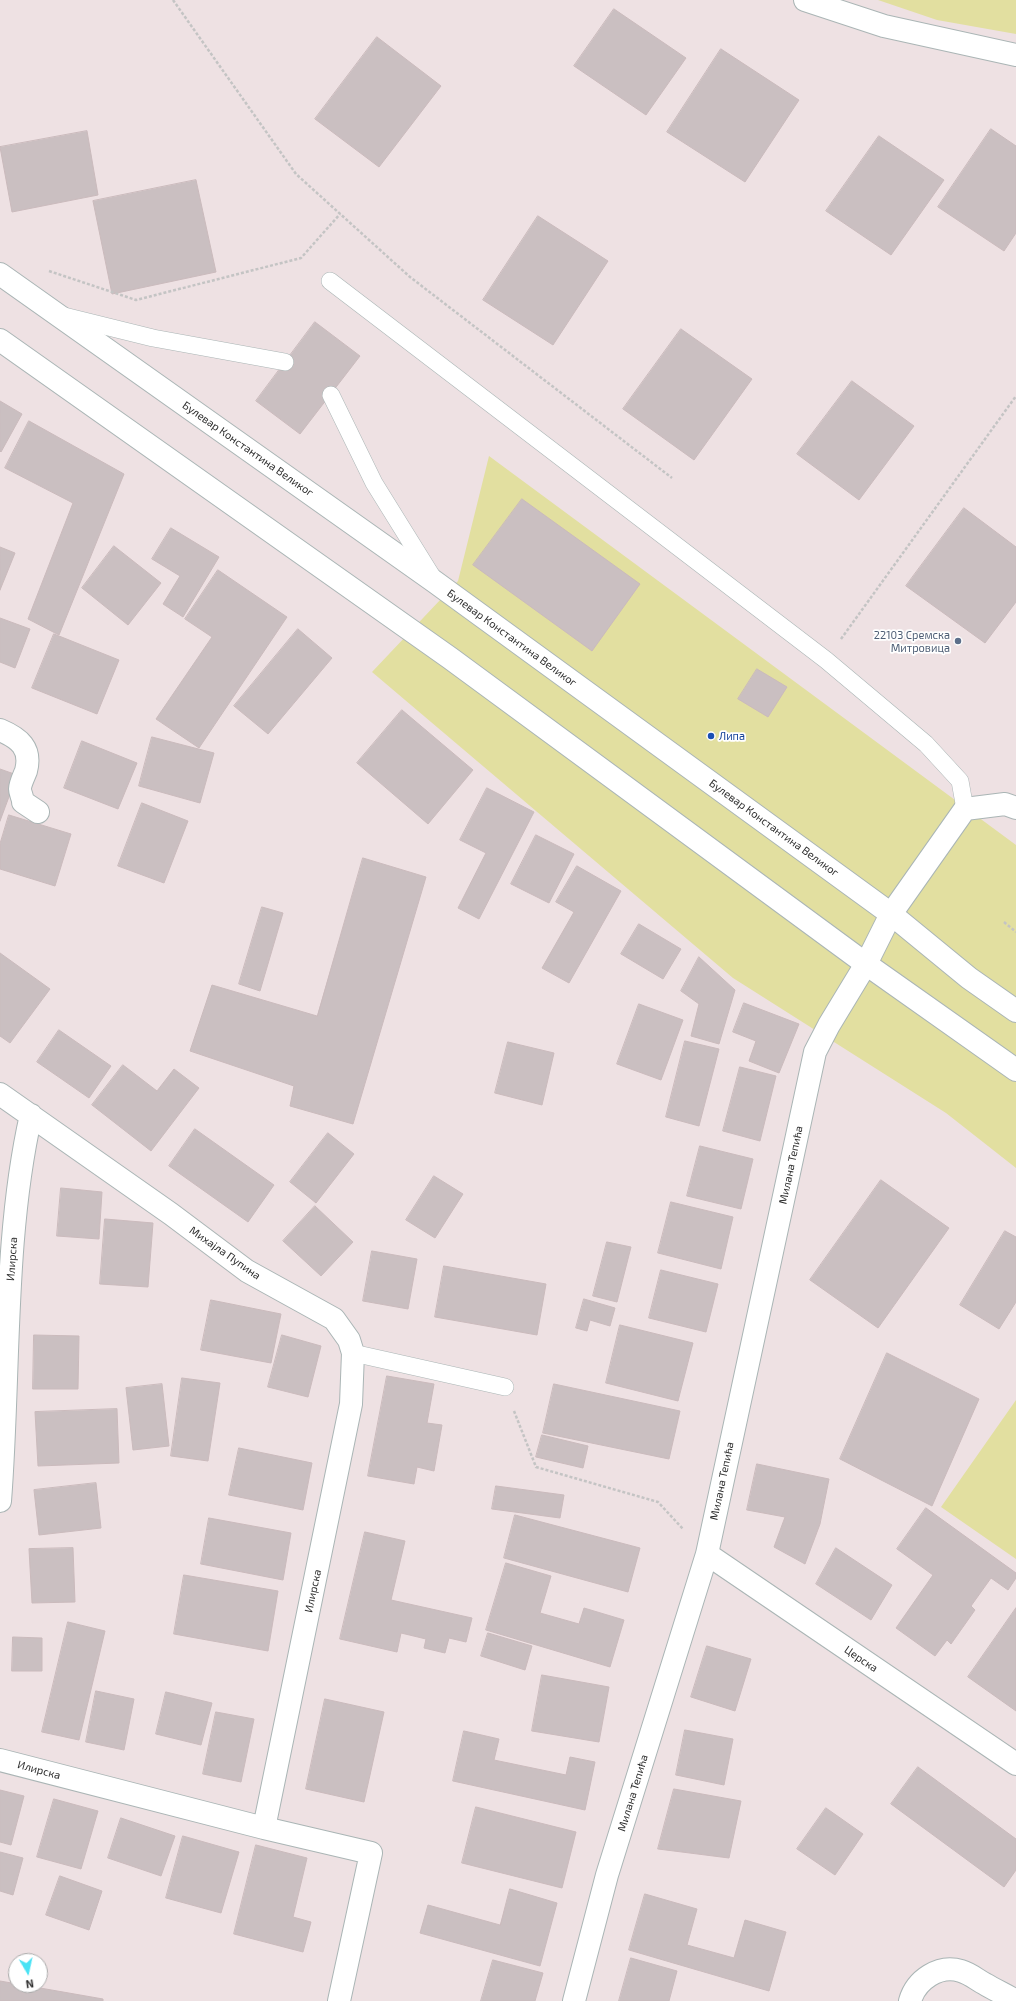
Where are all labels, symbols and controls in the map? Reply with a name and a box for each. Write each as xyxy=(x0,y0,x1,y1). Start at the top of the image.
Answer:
street label: Булевар Константина Великог xyxy=(180,399,316,499)
street label: Булевар Константина Великог xyxy=(445,587,579,689)
place label: 22103 Сремска Митровица xyxy=(874,628,950,654)
marker: 22103 Сремска Митровица xyxy=(953,636,963,646)
place label: Липа xyxy=(719,729,745,743)
marker: Липа xyxy=(706,731,716,741)
street label: Булевар Константина Великог xyxy=(707,777,841,879)
street label: Милана Тепића xyxy=(776,1125,806,1205)
street label: Михајла Пупина xyxy=(187,1224,263,1282)
street label: Илирска xyxy=(4,1237,20,1281)
street label: Милана Тепића xyxy=(707,1441,737,1521)
street label: Илирска xyxy=(302,1568,324,1614)
street label: Церска xyxy=(842,1643,880,1675)
street label: Милана Тепића xyxy=(615,1753,651,1833)
street label: Илирска xyxy=(16,1758,62,1782)
north arrow xyxy=(8,1953,48,1993)
text: N xyxy=(25,1977,35,1991)

